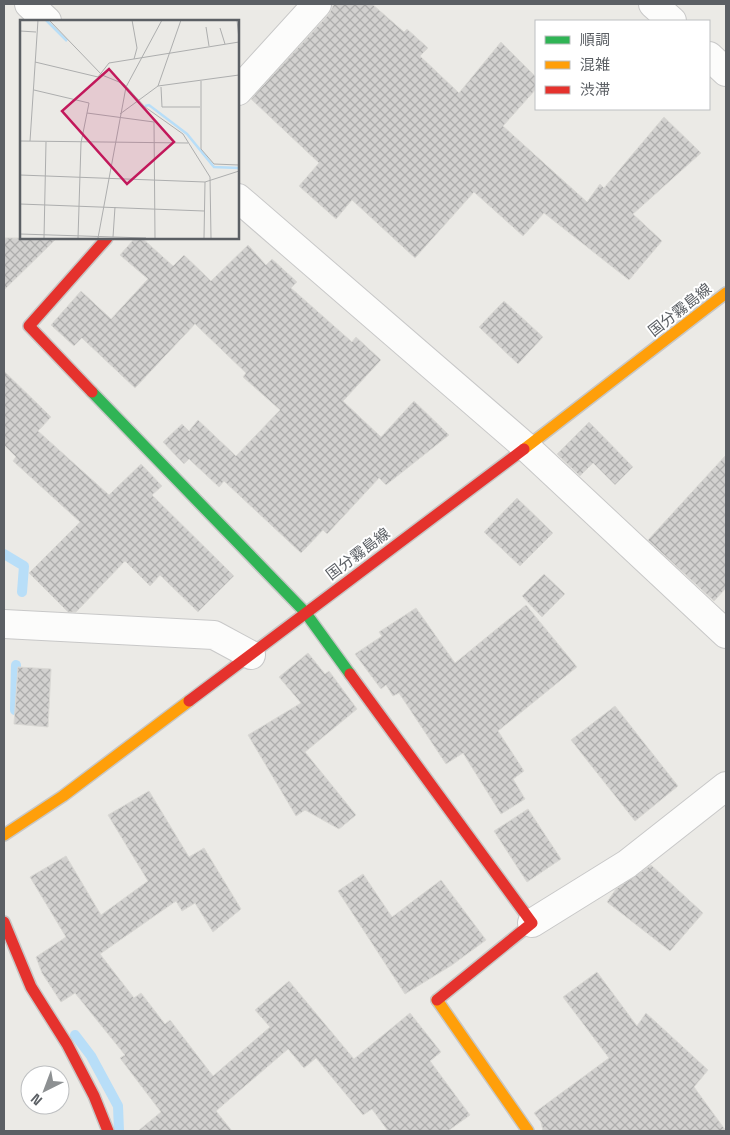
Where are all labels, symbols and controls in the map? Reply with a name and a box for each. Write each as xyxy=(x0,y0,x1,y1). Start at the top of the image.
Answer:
inset map xyxy=(20,20,239,239)
legend xyxy=(535,20,710,110)
text: 順調 xyxy=(580,30,610,49)
text: 混雑 xyxy=(580,55,610,74)
text: 渋滞 xyxy=(580,80,610,99)
street label: 国分霧島線 xyxy=(644,279,715,340)
street label: 国分霧島線 xyxy=(322,523,393,584)
north arrow xyxy=(20,1065,70,1115)
text: N xyxy=(27,1090,46,1109)

